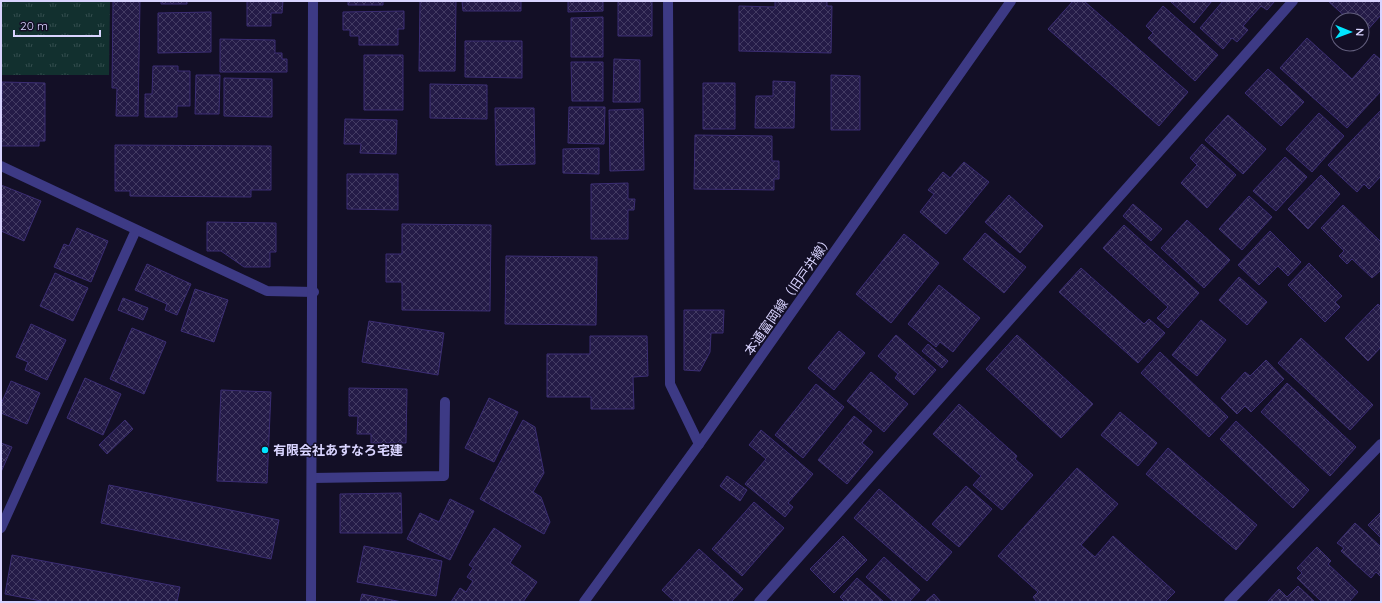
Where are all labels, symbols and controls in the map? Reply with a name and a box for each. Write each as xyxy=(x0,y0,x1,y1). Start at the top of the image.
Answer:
scale bar xyxy=(14,12,100,38)
north arrow xyxy=(1330,12,1370,52)
text: 20 m xyxy=(20,18,48,33)
text: N xyxy=(1353,28,1367,36)
street label: 本通富岡線（旧戸井線） xyxy=(740,232,836,358)
place label: 有限会社あすなろ宅建 xyxy=(273,442,403,458)
marker: 有限会社あすなろ宅建 xyxy=(260,445,270,455)

